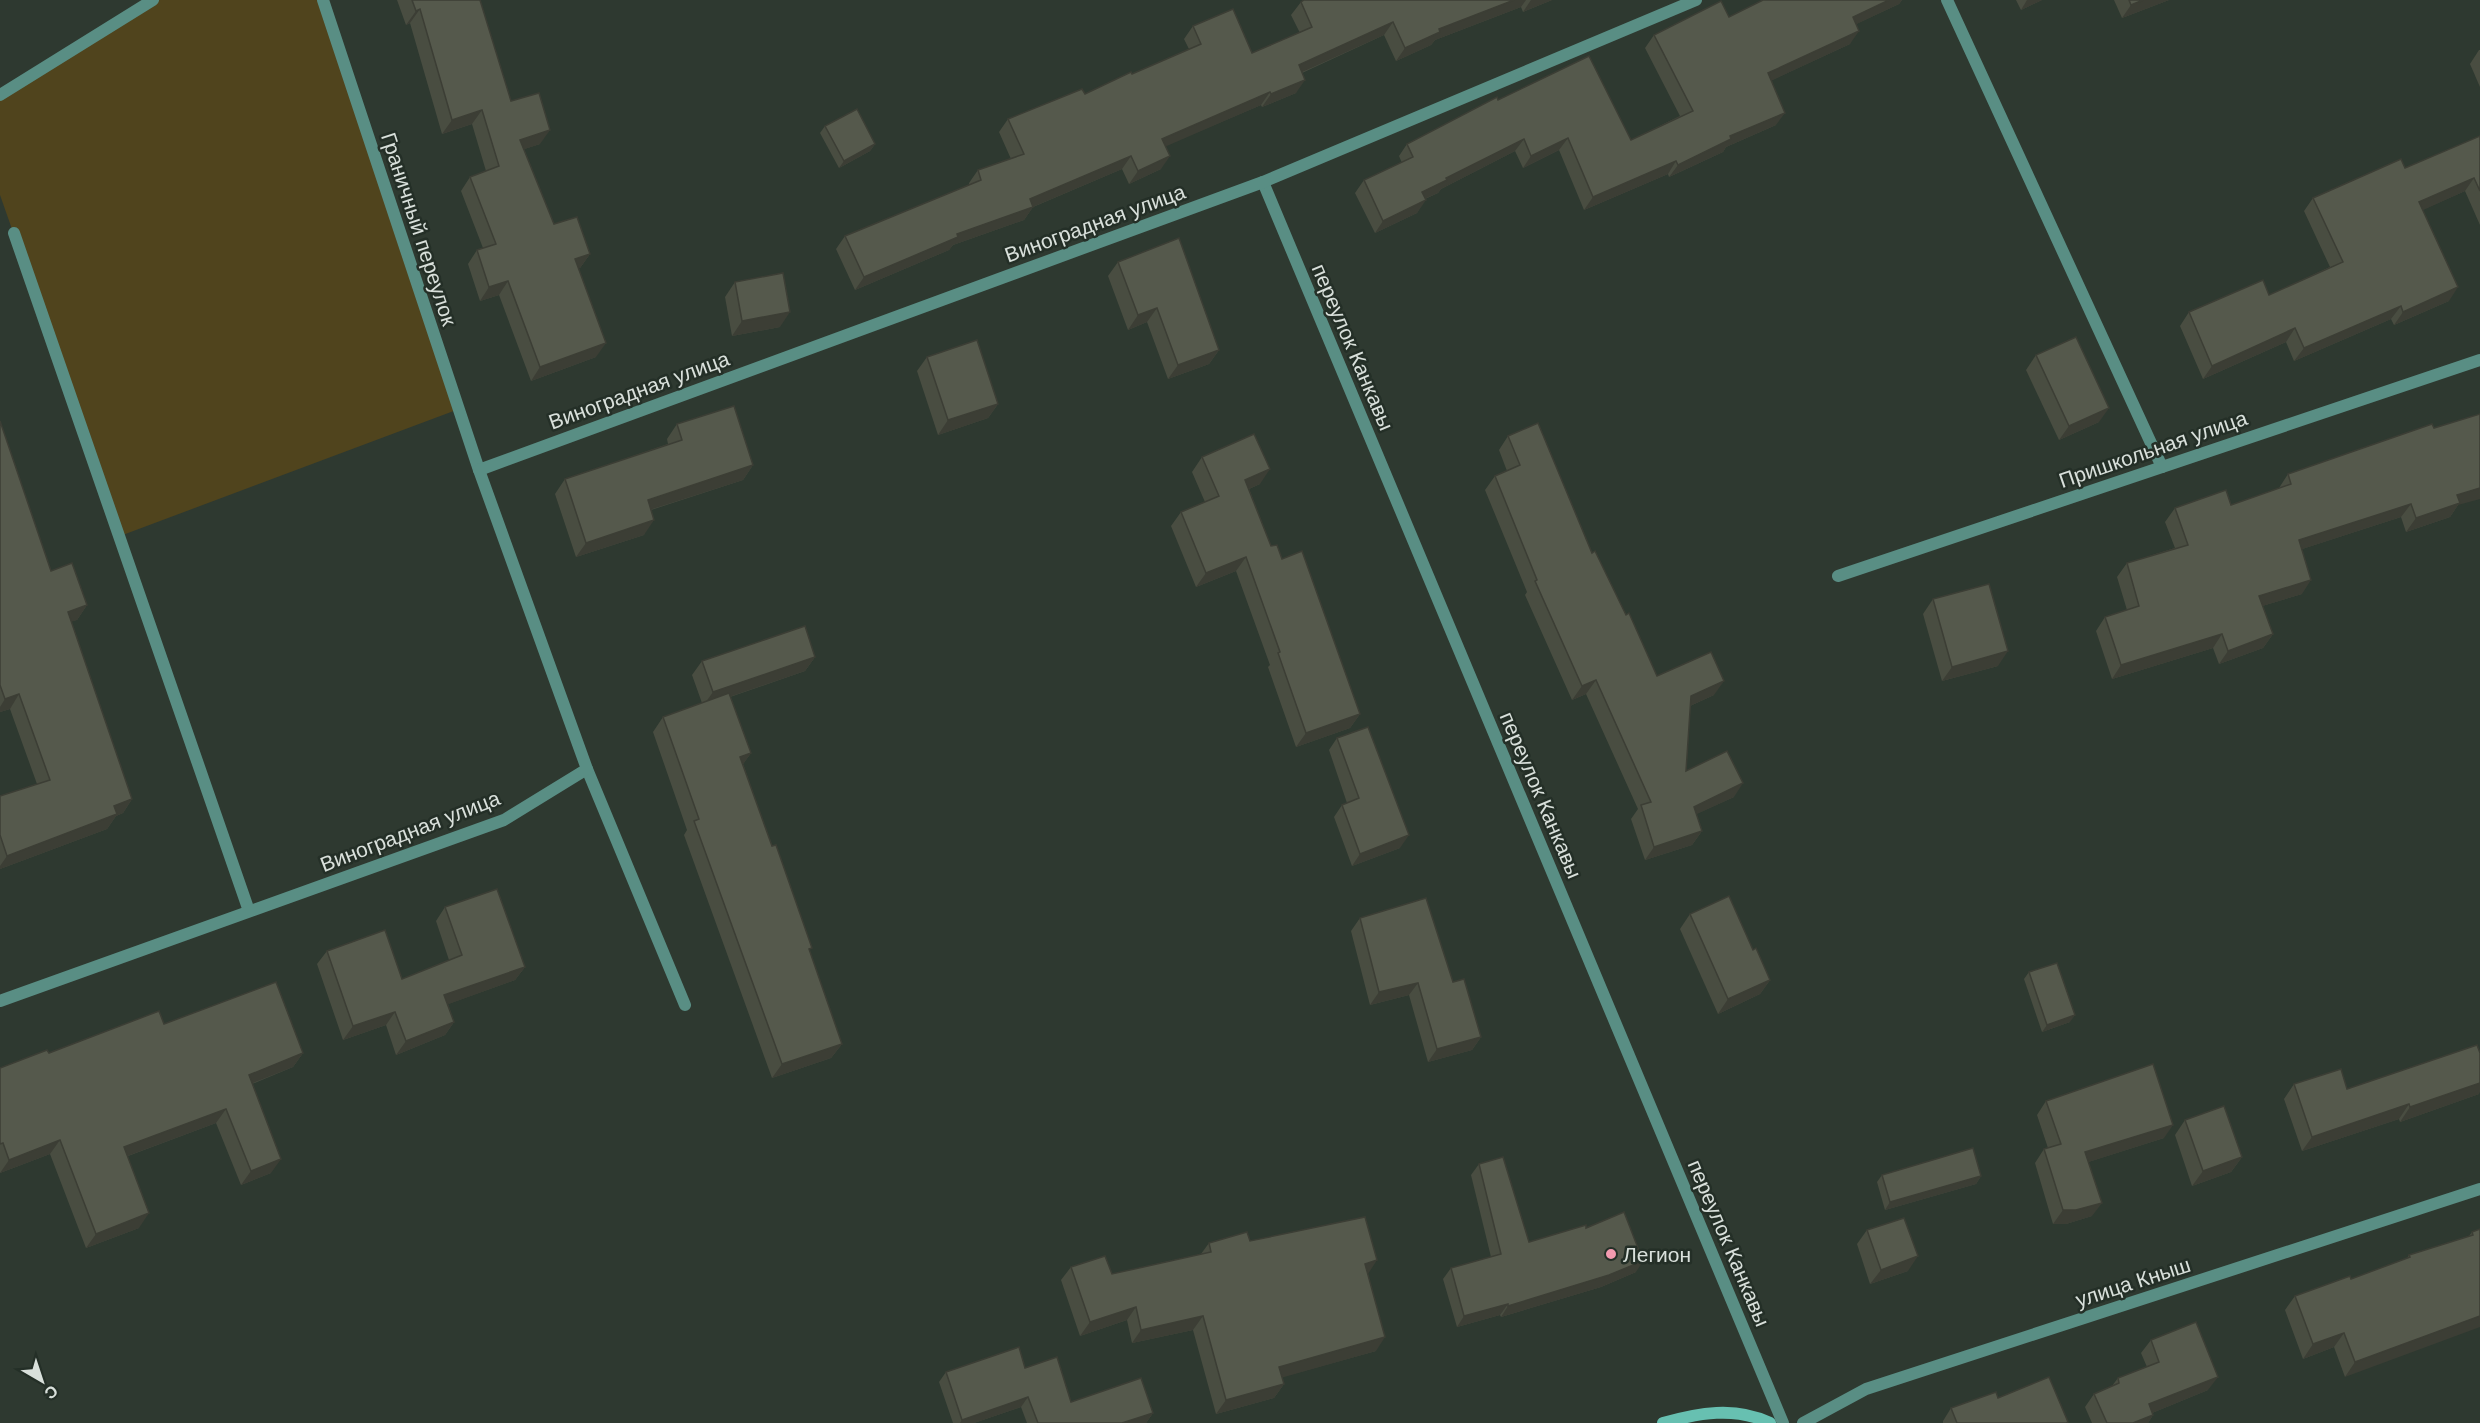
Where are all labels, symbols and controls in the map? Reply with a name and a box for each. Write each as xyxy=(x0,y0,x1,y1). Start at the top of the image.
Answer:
street label: Граничный переулок xyxy=(377,130,461,329)
street label: Виноградная улица xyxy=(1002,180,1189,266)
street label: переулок Канкавы xyxy=(1308,260,1398,434)
street label: Виноградная улица xyxy=(546,347,733,433)
street label: Пришкольная улица xyxy=(2056,406,2250,492)
street label: переулок Канкавы xyxy=(1496,708,1586,882)
street label: Виноградная улица xyxy=(317,786,503,876)
street label: переулок Канкавы xyxy=(1684,1156,1774,1330)
place label: Легион xyxy=(1623,1243,1691,1266)
marker: Легион xyxy=(1604,1247,1618,1261)
street label: улица Кныш xyxy=(2073,1253,2193,1311)
north arrow xyxy=(12,1351,72,1411)
text: С xyxy=(41,1382,61,1403)

